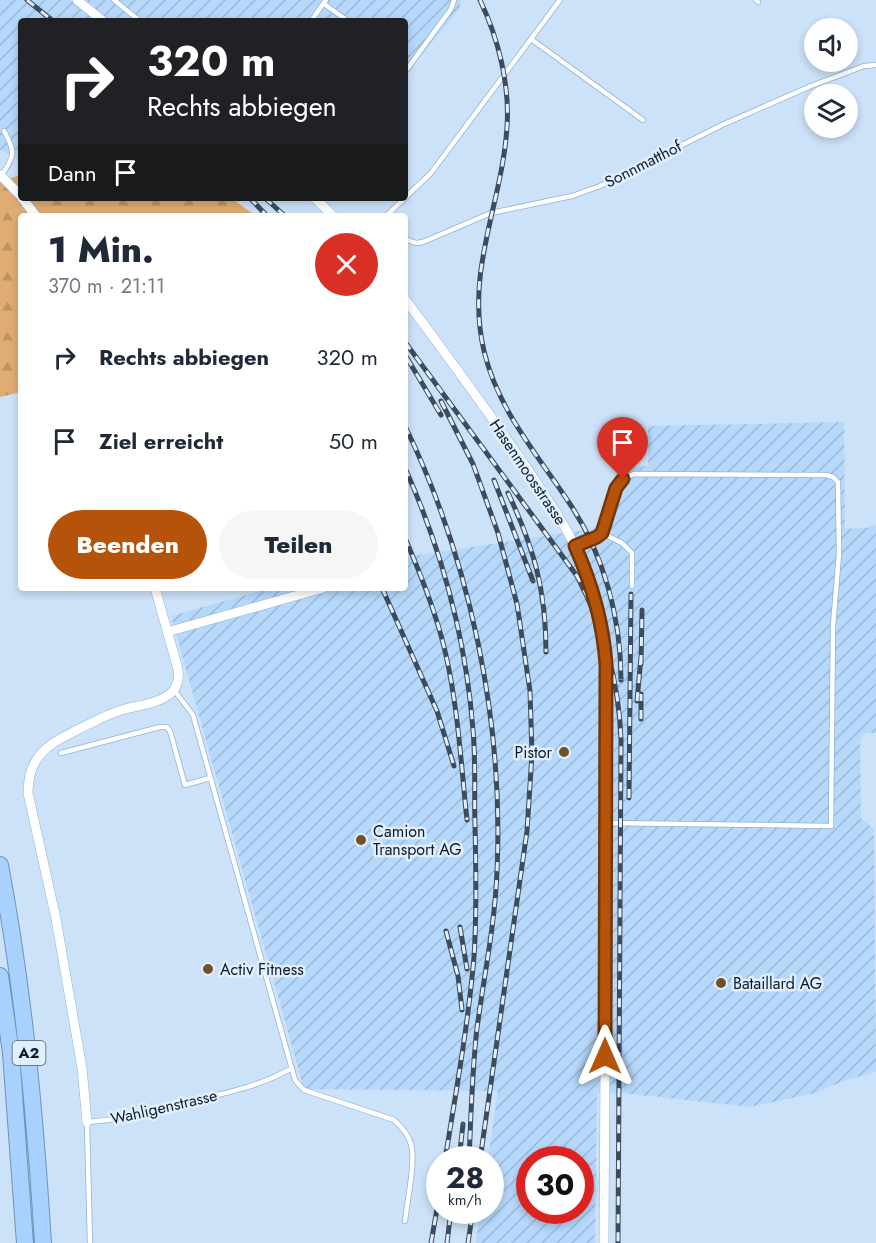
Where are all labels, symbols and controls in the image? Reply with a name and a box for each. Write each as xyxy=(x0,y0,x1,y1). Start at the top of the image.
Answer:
map controls xyxy=(804,18,858,138)
button: sound xyxy=(804,18,858,72)
text: 320 m xyxy=(147,31,275,92)
icon: right xyxy=(48,42,126,120)
button: layers xyxy=(804,84,858,138)
text: Rechts abbiegen xyxy=(147,87,337,126)
street label: Sonnmatthof xyxy=(600,135,686,193)
icon: arrive xyxy=(109,156,142,189)
text: Dann xyxy=(48,157,97,189)
text: 1 Min. xyxy=(48,223,154,275)
button: close xyxy=(315,233,378,296)
text: 370 m · 21:11 xyxy=(48,272,165,301)
icon: right xyxy=(48,341,81,374)
text: Rechts abbiegen xyxy=(99,341,269,373)
text: 320 m xyxy=(317,341,378,373)
street label: Hasenmoosstrasse xyxy=(484,414,572,530)
pin xyxy=(597,417,648,479)
icon: arrive xyxy=(48,425,81,458)
text: Ziel erreicht xyxy=(99,425,223,457)
text: 50 m xyxy=(329,425,378,457)
icon: arrive xyxy=(606,426,639,459)
button: Beenden xyxy=(48,510,207,579)
button: Teilen xyxy=(219,510,378,579)
place label: Pistor xyxy=(515,741,552,764)
marker: Pistor xyxy=(557,745,571,759)
place label: Camion Transport AG xyxy=(373,820,462,861)
marker: Camion Transport AG xyxy=(354,833,368,847)
place label: Activ Fitness xyxy=(220,958,304,981)
marker: Activ Fitness xyxy=(201,962,215,976)
place label: Bataillard AG xyxy=(733,972,822,995)
marker: Bataillard AG xyxy=(714,976,728,990)
position arrow xyxy=(573,1024,637,1088)
road number: A2 xyxy=(12,1041,46,1065)
street label: Wahligenstrasse xyxy=(109,1084,219,1130)
speed limit sign: 30 xyxy=(516,1146,594,1224)
text: 28 xyxy=(446,1156,484,1199)
text: km/h xyxy=(448,1189,482,1211)

